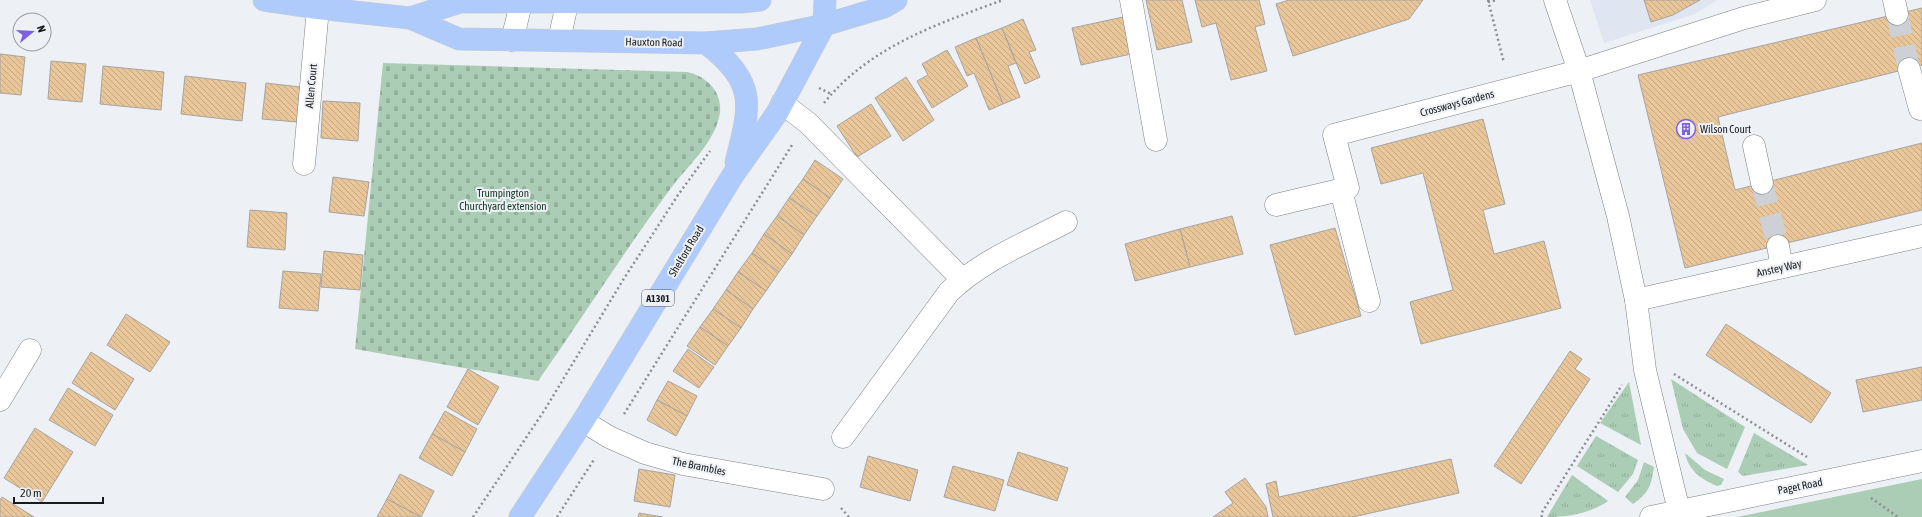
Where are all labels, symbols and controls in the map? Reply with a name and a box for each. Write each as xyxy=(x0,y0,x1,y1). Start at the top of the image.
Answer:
north arrow xyxy=(12,12,52,52)
text: N xyxy=(35,24,48,34)
street label: Hauxton Road xyxy=(625,36,683,48)
street label: Allen Court xyxy=(303,63,319,109)
street label: Crossways Gardens xyxy=(1419,87,1495,119)
building icon: Wilson Court xyxy=(1675,118,1697,140)
place label: Wilson Court xyxy=(1700,123,1751,135)
park label: Trumpington Churchyard extension xyxy=(459,187,547,212)
street label: Shelford Road xyxy=(666,223,706,279)
street label: Anstey Way xyxy=(1755,257,1803,279)
road number: A1301 xyxy=(642,290,674,306)
street label: The Brambles xyxy=(671,454,727,478)
street label: Paget Road xyxy=(1777,476,1823,496)
scale bar xyxy=(14,479,103,505)
text: 20 m xyxy=(20,486,42,500)

